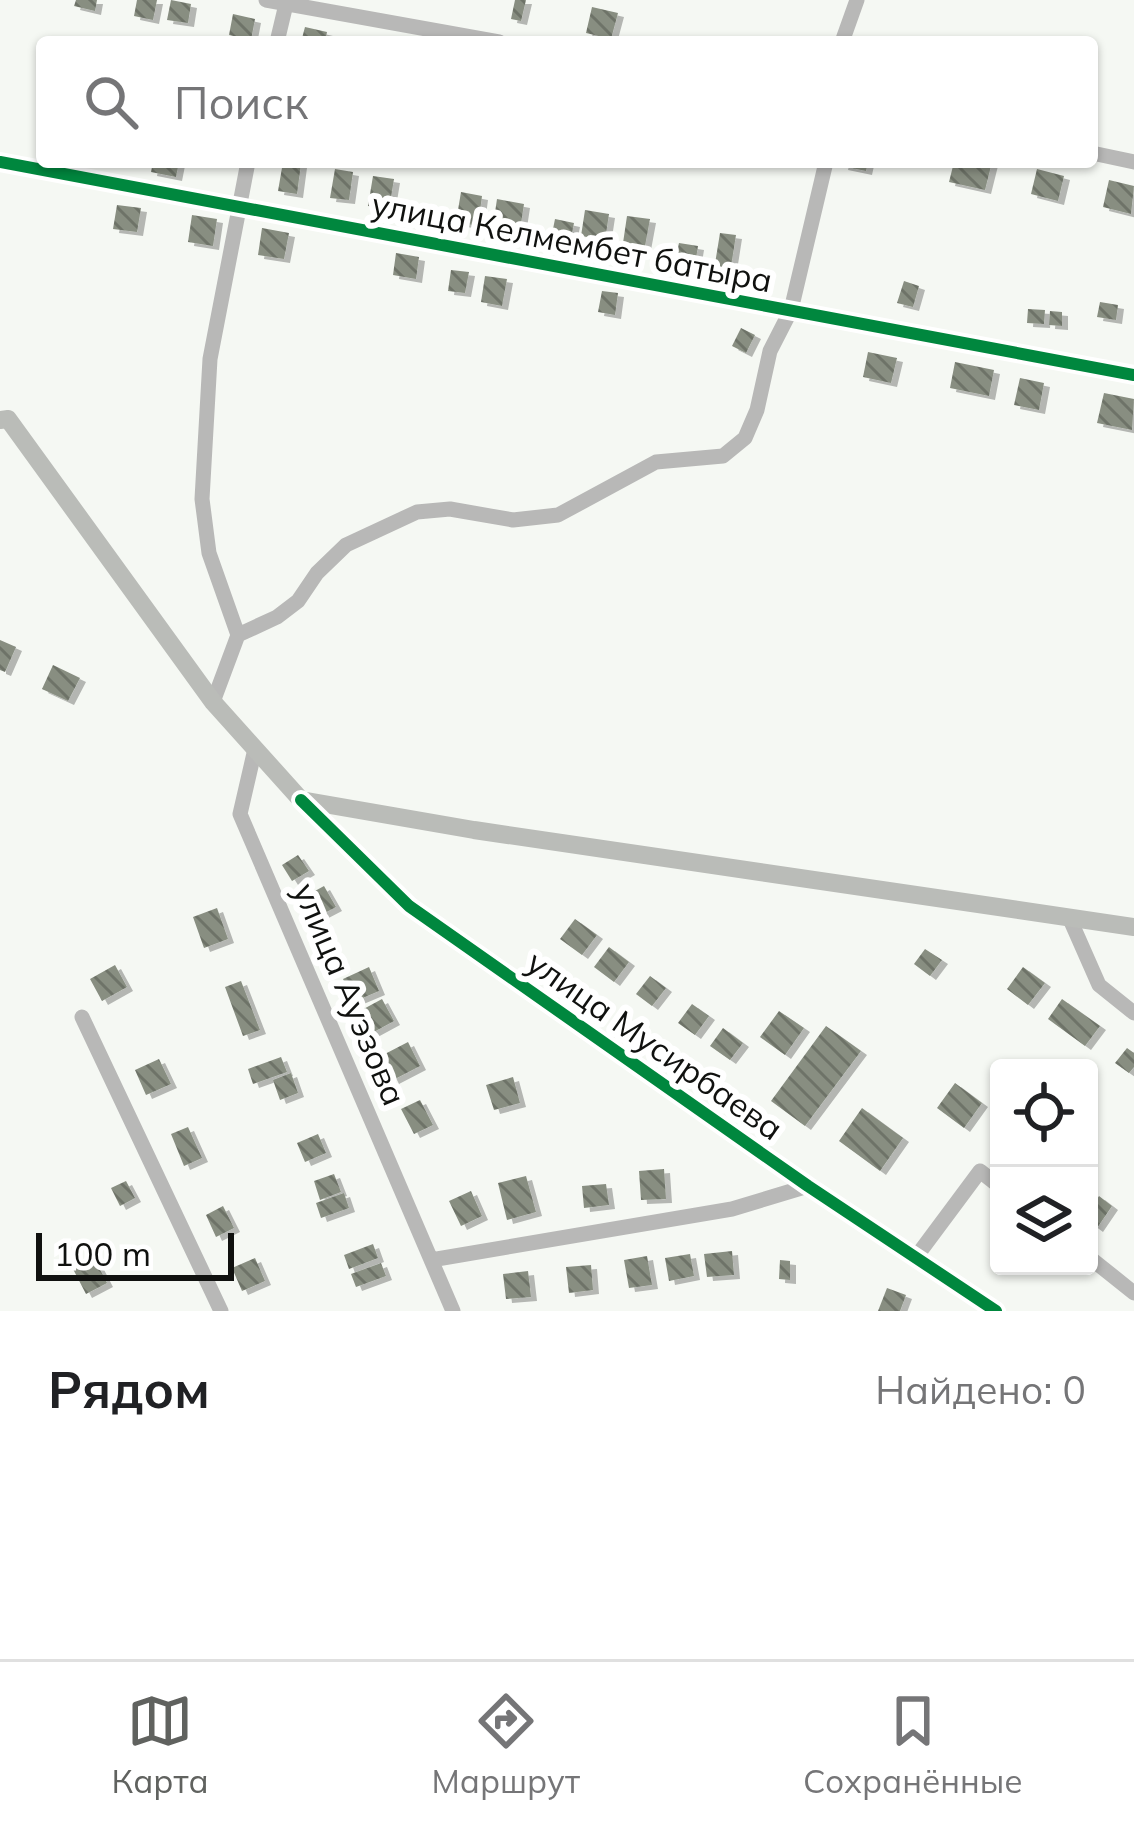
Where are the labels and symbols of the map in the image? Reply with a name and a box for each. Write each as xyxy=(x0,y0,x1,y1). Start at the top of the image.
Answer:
street label: улица Келмембет батыра xyxy=(368,183,776,300)
street label: улица Ауэзова xyxy=(285,876,416,1111)
street label: улица Мусирбаева xyxy=(519,941,791,1148)
scale bar xyxy=(36,1227,234,1280)

